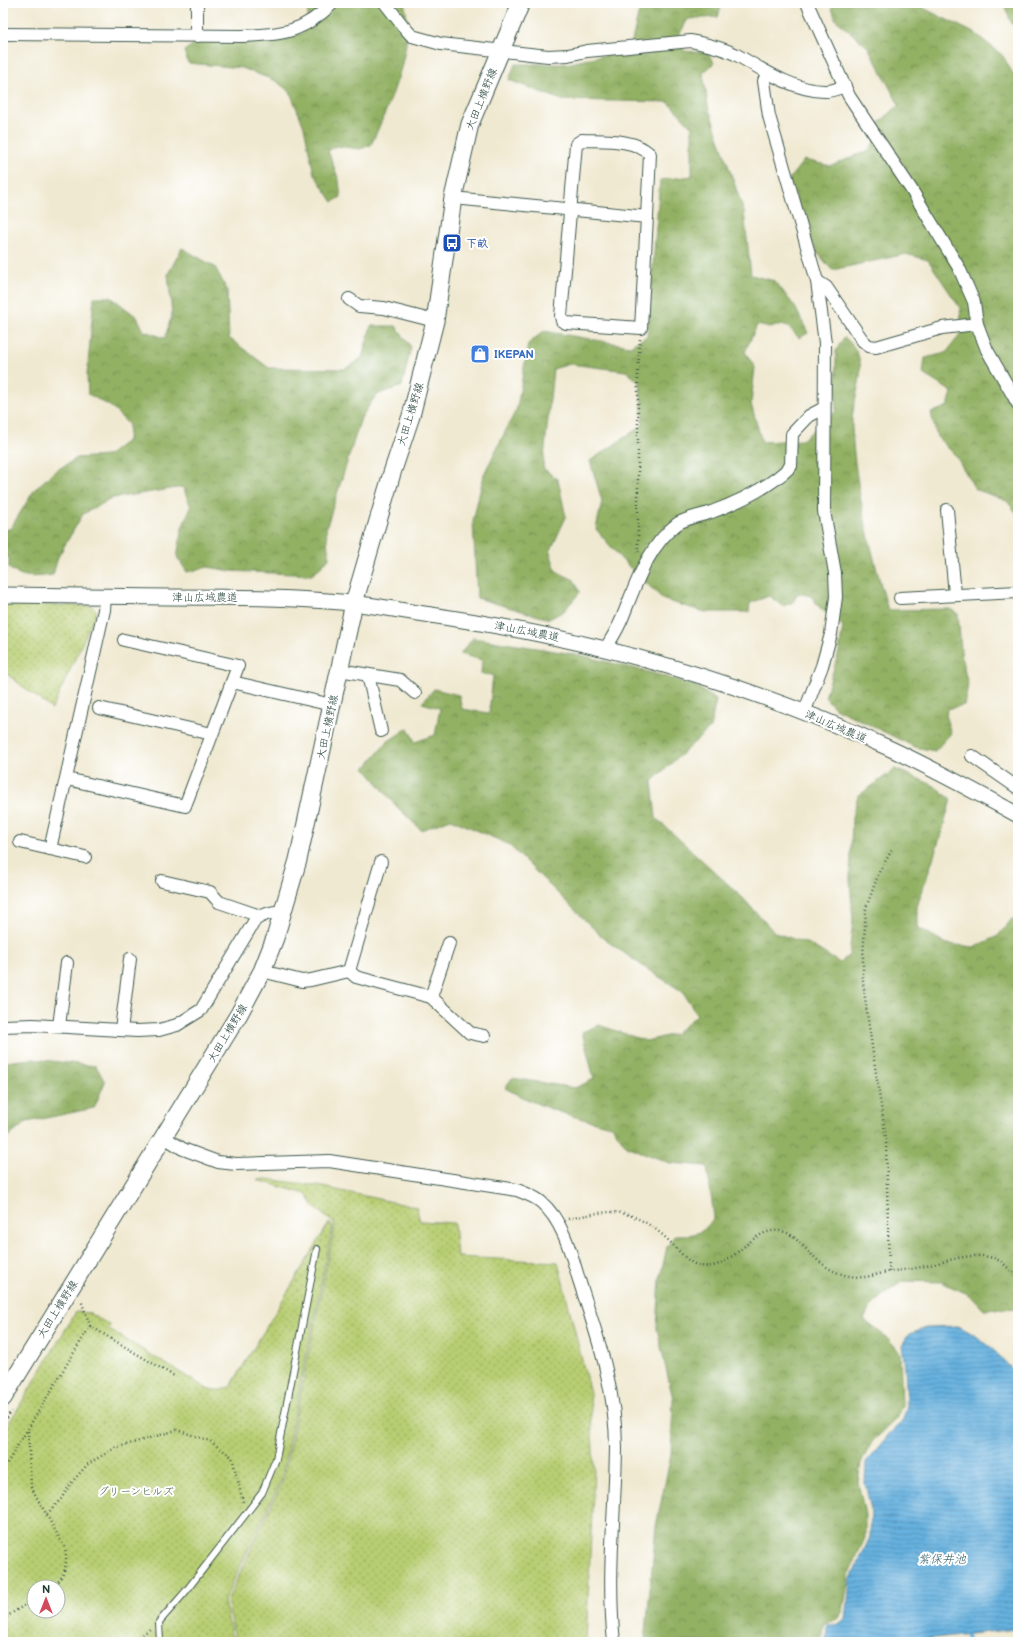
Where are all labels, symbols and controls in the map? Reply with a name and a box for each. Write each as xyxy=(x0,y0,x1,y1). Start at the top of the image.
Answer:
street label: 大田上横野線 xyxy=(463,66,500,132)
bus stop icon: 下畝 xyxy=(441,232,463,254)
place label: 下畝 xyxy=(466,237,488,250)
shop icon: IKEPAN xyxy=(469,343,491,365)
place label: IKEPAN xyxy=(494,348,534,361)
street label: 大田上横野線 xyxy=(395,381,426,448)
street label: 津山広域農道 xyxy=(172,591,238,604)
street label: 津山広域農道 xyxy=(493,619,561,644)
street label: 大田上横野線 xyxy=(314,693,341,761)
street label: 津山広域農道 xyxy=(803,708,869,745)
street label: 大田上横野線 xyxy=(205,1002,250,1065)
street label: 大田上横野線 xyxy=(34,1278,80,1341)
park label: グリーンヒルズ xyxy=(98,1485,174,1498)
water label: 紫保井池 xyxy=(918,1552,967,1567)
north arrow xyxy=(26,1579,66,1619)
text: N xyxy=(42,1583,50,1596)

